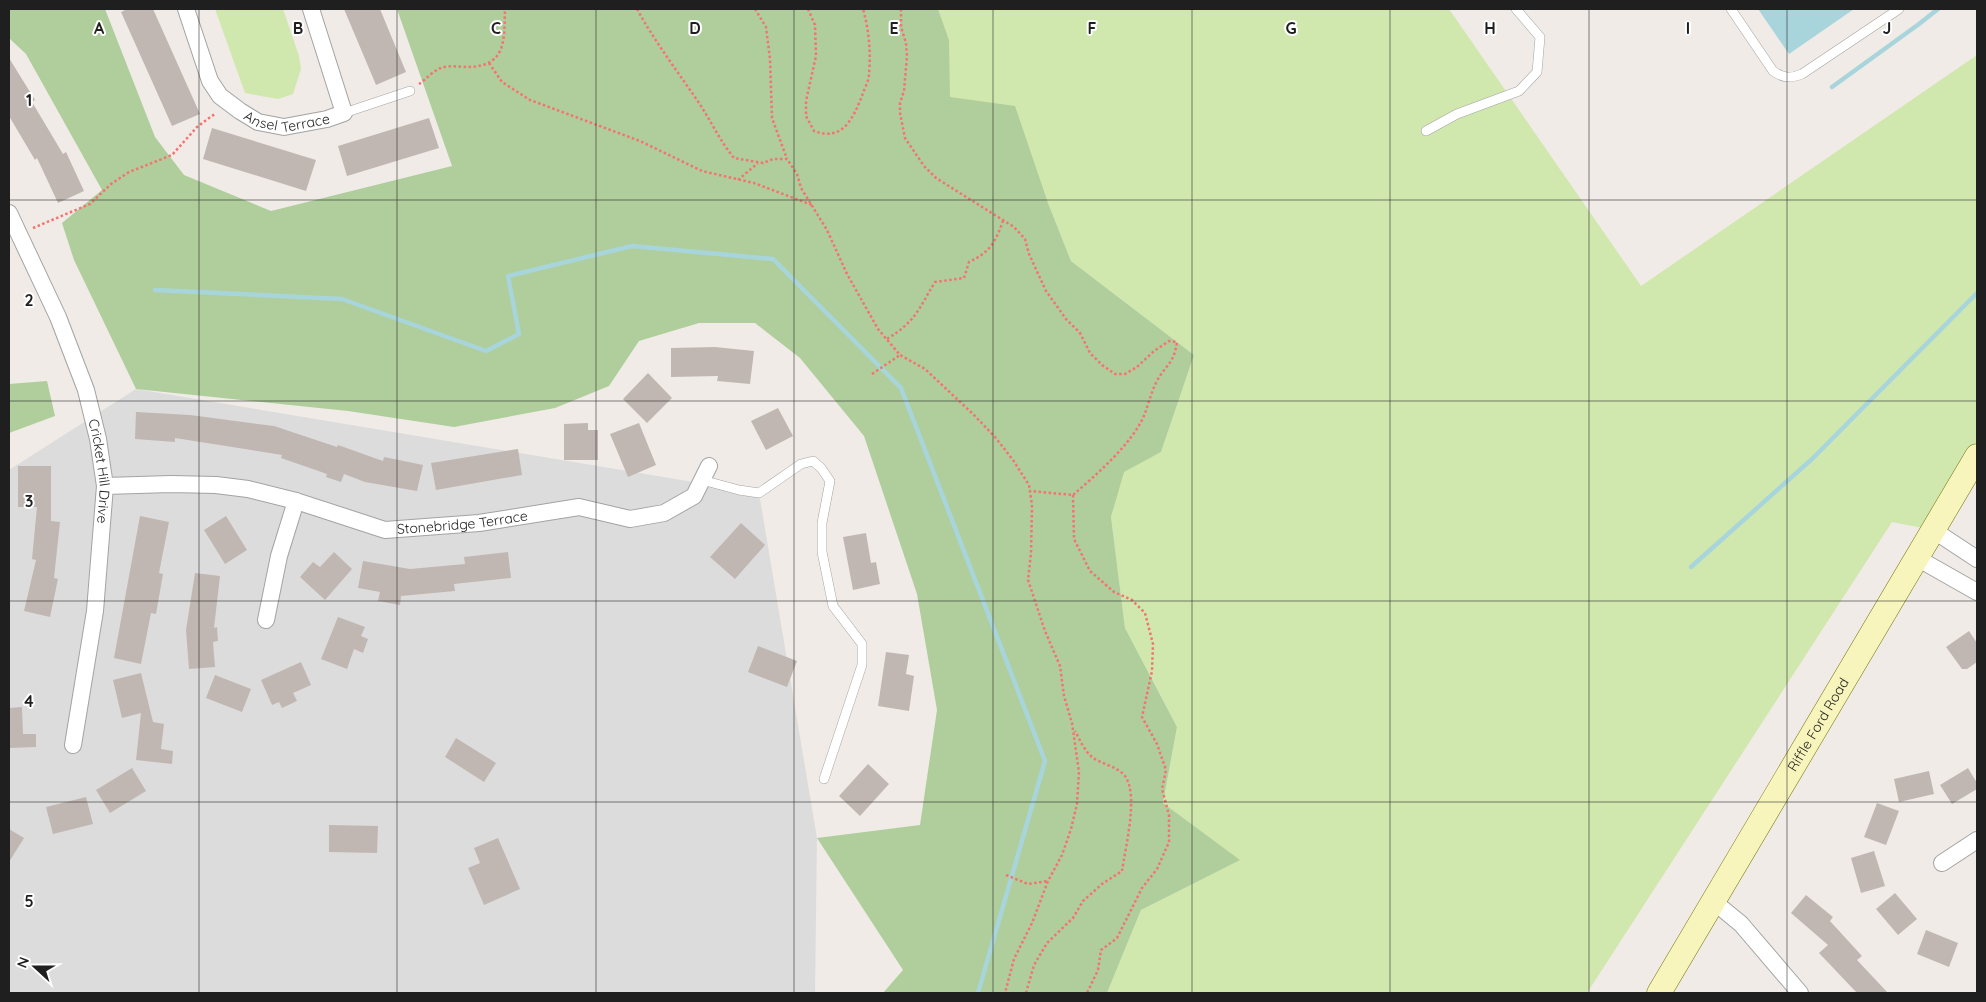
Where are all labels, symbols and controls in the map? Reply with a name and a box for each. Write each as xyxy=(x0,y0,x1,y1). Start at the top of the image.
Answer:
text: A xyxy=(94,18,105,38)
text: B xyxy=(293,18,303,38)
text: C xyxy=(491,18,501,38)
text: D xyxy=(689,18,701,38)
text: E xyxy=(889,18,899,38)
text: F xyxy=(1088,18,1097,38)
text: G xyxy=(1285,18,1297,38)
text: H xyxy=(1484,18,1496,38)
text: I xyxy=(1686,18,1690,38)
text: J xyxy=(1883,18,1891,38)
text: 1 xyxy=(26,90,32,110)
street label: Ansel Terrace xyxy=(241,107,331,136)
text: 2 xyxy=(24,290,34,310)
street label: Cricket Hill Drive xyxy=(84,417,114,524)
text: 3 xyxy=(25,491,33,511)
street label: Stonebridge Terrace xyxy=(396,506,529,538)
street label: Riffle Ford Road xyxy=(1783,674,1853,775)
text: 4 xyxy=(24,691,34,711)
text: 5 xyxy=(24,891,34,911)
north arrow xyxy=(10,942,60,992)
text: N xyxy=(13,954,33,970)

